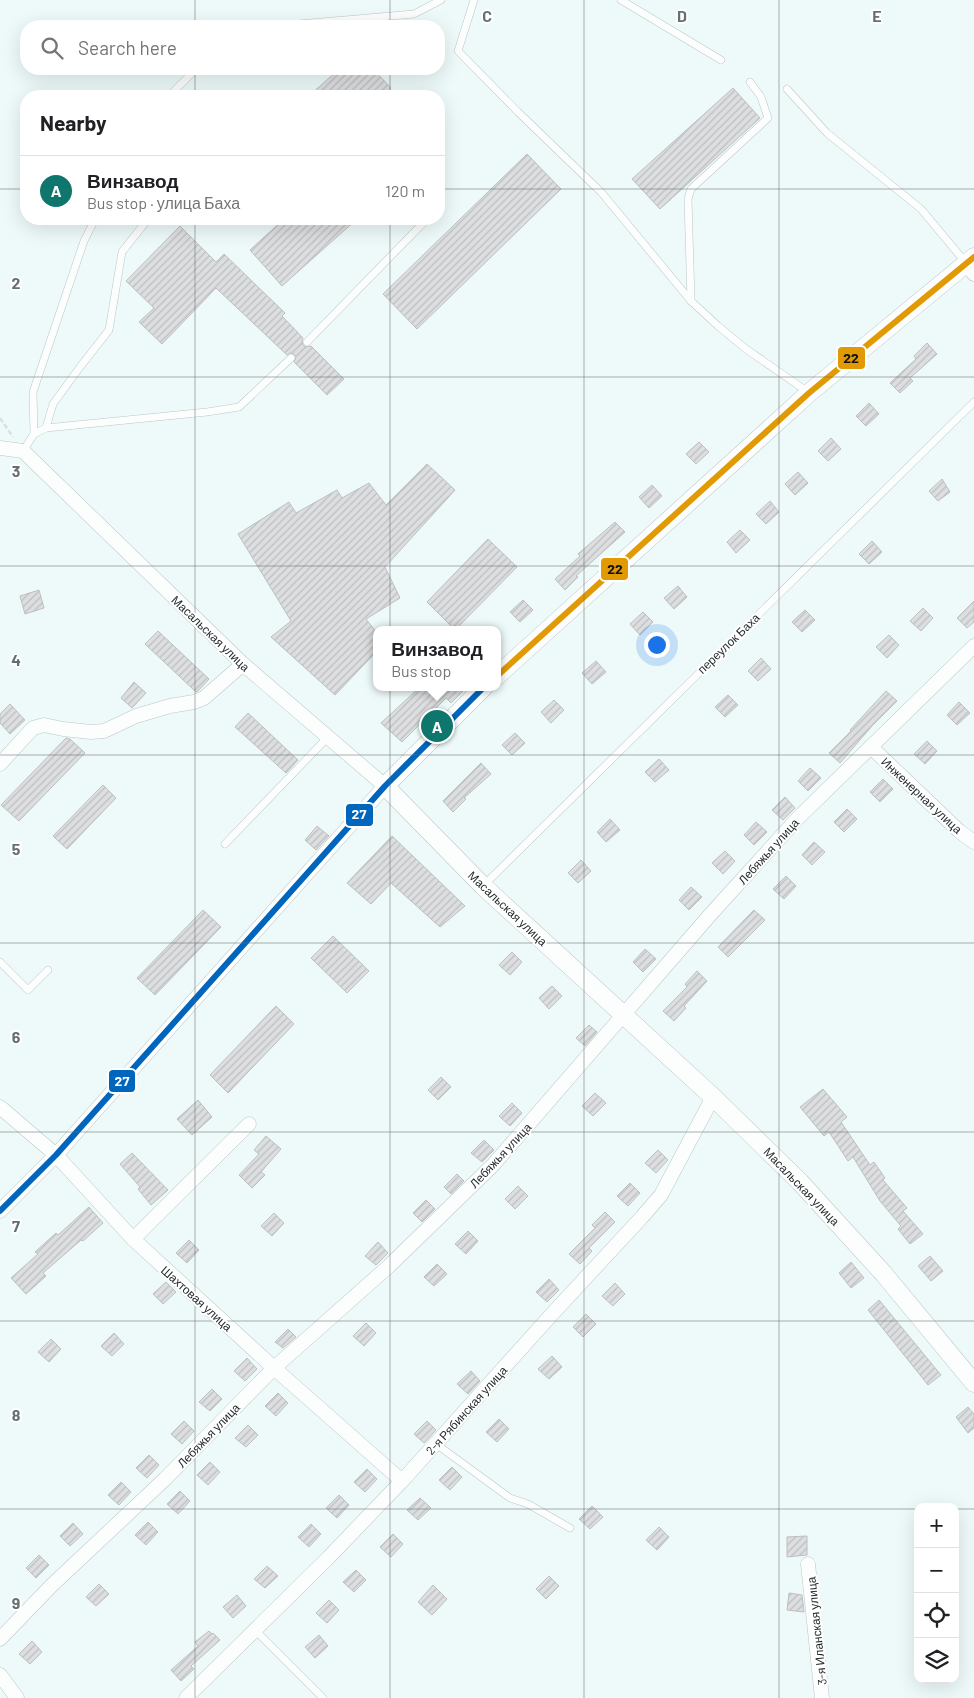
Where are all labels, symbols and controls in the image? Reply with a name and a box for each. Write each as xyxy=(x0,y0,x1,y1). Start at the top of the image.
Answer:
text: C xyxy=(482,6,492,25)
text: D xyxy=(677,6,687,25)
text: E xyxy=(872,6,882,25)
search box xyxy=(20,20,445,75)
icon: search xyxy=(38,34,66,62)
text: Search here xyxy=(78,36,177,59)
text: Nearby xyxy=(40,110,106,135)
text: Винзавод xyxy=(87,169,178,192)
text: A xyxy=(51,181,61,200)
text: 120 m xyxy=(385,181,425,200)
text: Bus stop · улица Баха xyxy=(87,193,240,212)
text: 2 xyxy=(12,273,21,292)
line badge: 22 xyxy=(837,346,866,370)
text: 22 xyxy=(843,349,859,366)
text: 3 xyxy=(12,461,20,480)
line badge: 22 xyxy=(600,557,629,581)
text: 22 xyxy=(607,560,623,577)
street label: Масальская улица xyxy=(168,592,253,675)
street label: переулок Баха xyxy=(694,610,763,677)
popup xyxy=(373,626,501,691)
your location xyxy=(644,632,670,658)
text: Винзавод xyxy=(391,637,483,660)
text: 4 xyxy=(11,650,21,669)
text: Bus stop xyxy=(391,661,451,680)
pin: A xyxy=(421,707,453,745)
street label: Инженерная улица xyxy=(878,754,965,837)
line badge: 27 xyxy=(345,803,374,827)
text: 27 xyxy=(352,805,366,822)
street label: Лебяжья улица xyxy=(735,815,802,887)
text: 5 xyxy=(12,839,21,858)
street label: Масальская улица xyxy=(465,868,551,949)
text: 6 xyxy=(12,1027,21,1046)
line badge: 27 xyxy=(108,1069,136,1093)
text: 27 xyxy=(115,1072,129,1089)
street label: Лебяжья улица xyxy=(466,1119,535,1191)
street label: Масальская улица xyxy=(761,1144,843,1229)
text: 7 xyxy=(12,1216,20,1235)
street label: Шахтовая улица xyxy=(158,1263,236,1334)
street label: 2-я Рябинская улица xyxy=(423,1363,510,1458)
street label: Лебяжья улица xyxy=(174,1400,243,1471)
text: 8 xyxy=(12,1405,21,1424)
map controls xyxy=(914,1503,959,1683)
button: + xyxy=(914,1503,959,1548)
button: − xyxy=(914,1548,959,1593)
street label: 3-я Иланская улица xyxy=(803,1576,830,1686)
text: 9 xyxy=(12,1593,20,1612)
button: locate xyxy=(914,1593,959,1638)
button: layers xyxy=(914,1638,959,1683)

